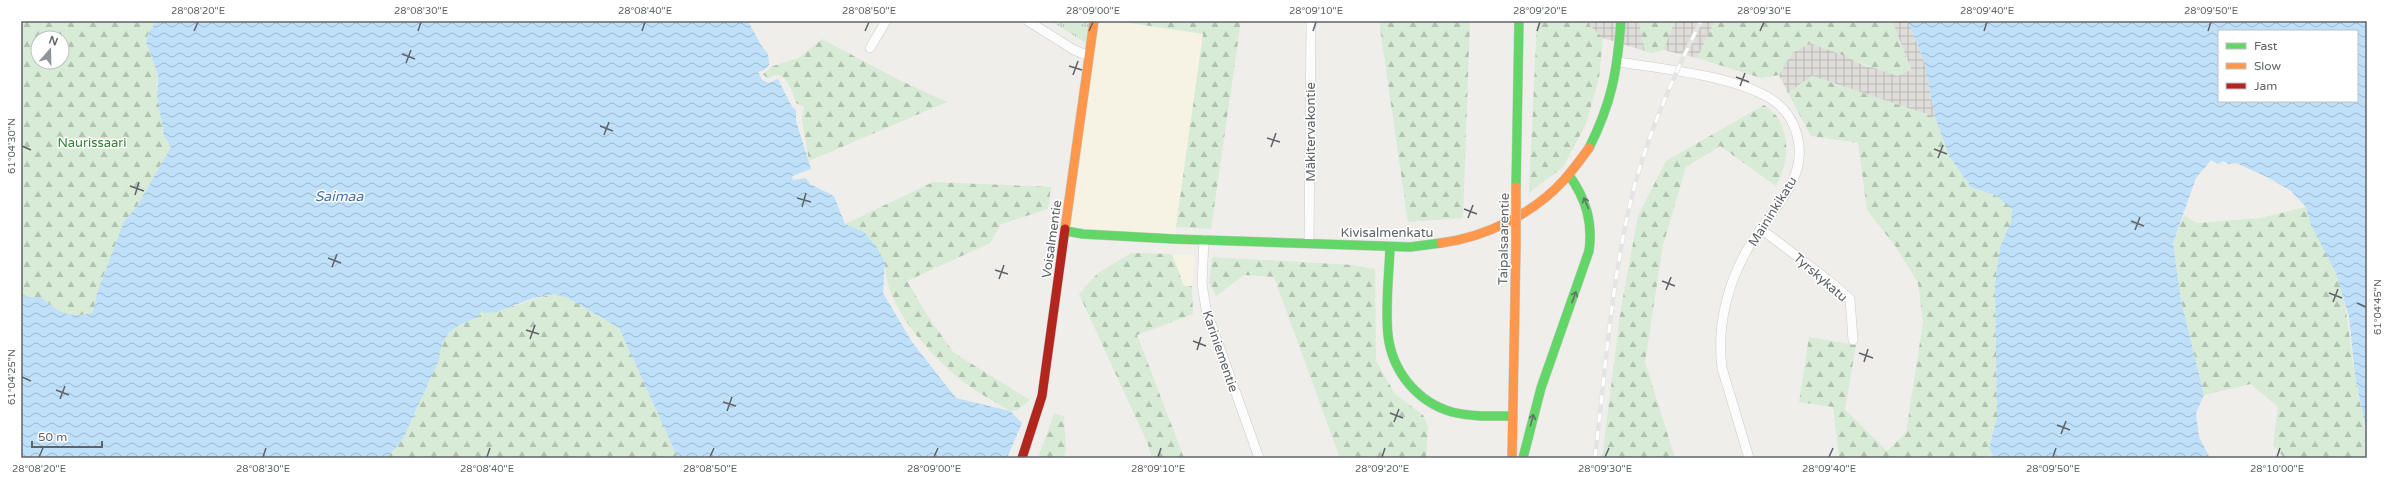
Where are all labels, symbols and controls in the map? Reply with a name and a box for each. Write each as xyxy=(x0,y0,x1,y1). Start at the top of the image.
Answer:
text: 28°08'20"E xyxy=(171,5,225,17)
text: 28°08'30"E xyxy=(394,5,448,17)
text: 28°08'40"E xyxy=(618,5,672,17)
text: 28°08'50"E xyxy=(842,5,896,17)
text: 28°09'00"E xyxy=(1066,5,1120,17)
text: 28°09'10"E xyxy=(1289,5,1343,17)
text: 28°09'20"E xyxy=(1513,5,1567,17)
text: 28°09'30"E xyxy=(1737,5,1791,17)
text: 28°09'40"E xyxy=(1960,5,2014,17)
text: 28°09'50"E xyxy=(2184,5,2238,17)
north arrow xyxy=(30,30,70,70)
legend xyxy=(2218,30,2358,102)
text: N xyxy=(47,33,60,49)
text: Fast xyxy=(2254,39,2278,53)
text: Slow xyxy=(2254,59,2281,73)
text: Jam xyxy=(2254,79,2277,93)
street label: Mäkitervakontie xyxy=(1303,82,1319,182)
text: 61°04'30"N xyxy=(6,118,18,174)
park label: Naurissaari xyxy=(57,135,127,151)
street label: Maininkikatu xyxy=(1745,174,1801,249)
water label: Saimaa xyxy=(315,188,364,205)
street label: Taipalsaarentie xyxy=(1495,193,1513,285)
one-way arrow xyxy=(1581,197,1589,209)
street label: Voisalmentie xyxy=(1039,199,1065,279)
street label: Kivisalmenkatu xyxy=(1340,225,1434,241)
street label: Tyrskykatu xyxy=(1790,250,1851,306)
text: 61°04'45"N xyxy=(2372,279,2384,335)
one-way arrow xyxy=(1570,291,1578,303)
street label: Kariniementie xyxy=(1199,308,1242,394)
text: 61°04'25"N xyxy=(6,349,18,405)
one-way arrow xyxy=(1529,414,1536,427)
scale bar xyxy=(32,423,102,449)
text: 50 m xyxy=(38,430,67,444)
text: 28°08'20"E xyxy=(12,463,66,475)
text: 28°08'30"E xyxy=(236,463,290,475)
text: 28°08'40"E xyxy=(460,463,514,475)
text: 28°08'50"E xyxy=(683,463,737,475)
text: 28°09'00"E xyxy=(907,463,961,475)
text: 28°09'10"E xyxy=(1131,463,1185,475)
text: 28°09'20"E xyxy=(1355,463,1409,475)
text: 28°09'30"E xyxy=(1578,463,1632,475)
text: 28°09'40"E xyxy=(1802,463,1856,475)
text: 28°09'50"E xyxy=(2026,463,2080,475)
text: 28°10'00"E xyxy=(2250,463,2304,475)

